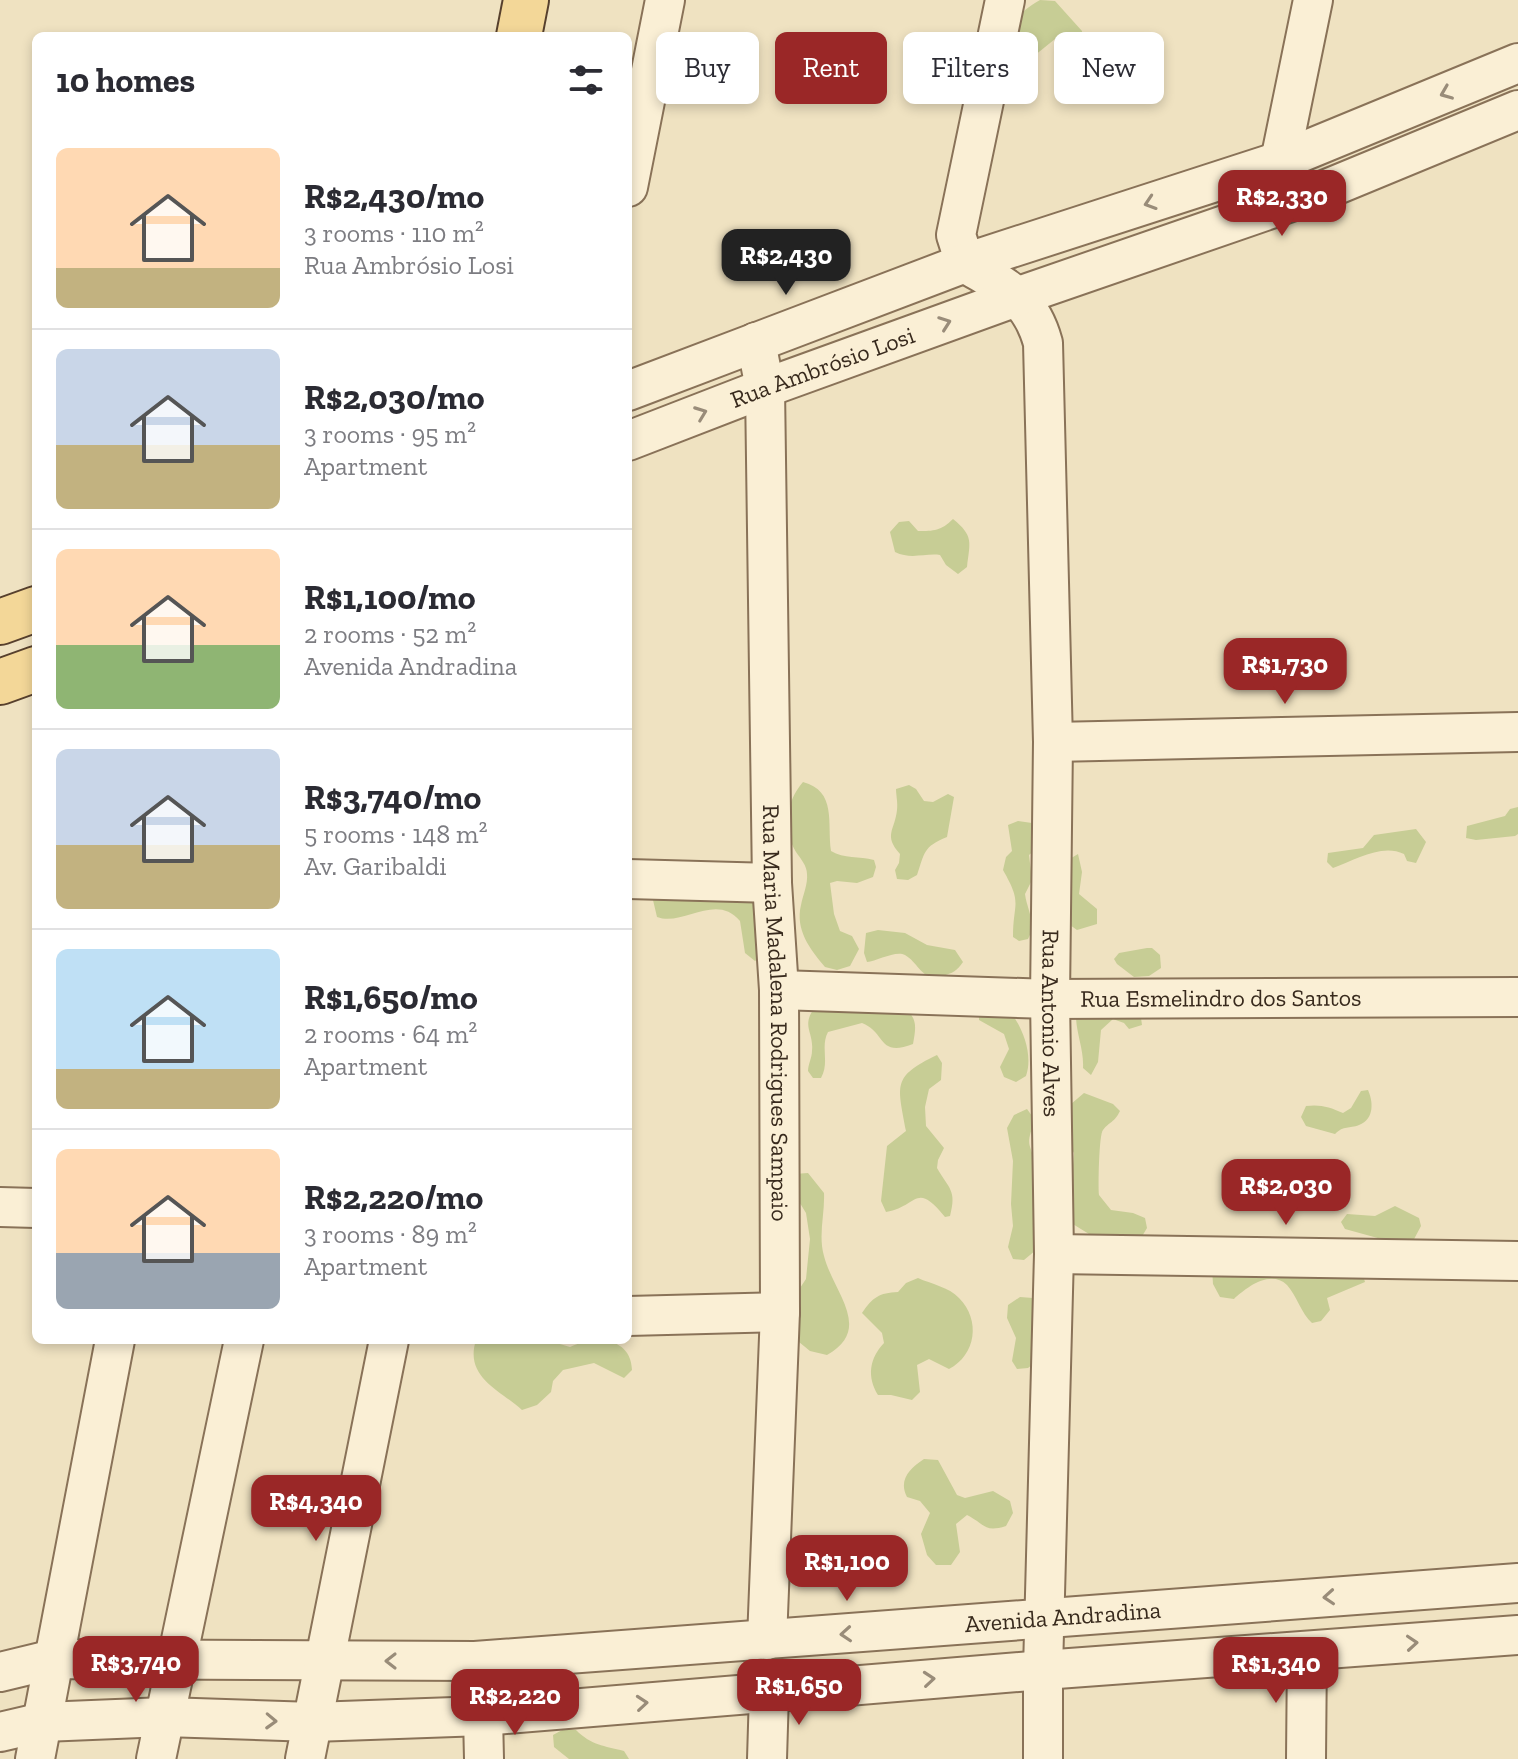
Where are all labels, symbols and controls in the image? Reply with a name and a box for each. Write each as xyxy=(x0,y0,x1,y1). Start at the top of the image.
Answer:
chip: Buy xyxy=(656,32,759,104)
chip: Rent xyxy=(775,32,887,104)
chip: Filters xyxy=(903,32,1038,104)
chip: New xyxy=(1054,32,1164,104)
icon: filters xyxy=(564,58,608,102)
text: 10 homes xyxy=(56,60,195,101)
one-way arrow xyxy=(1440,83,1454,99)
pin: R$2,330 xyxy=(1208,170,1356,238)
text: R$2,430/mo xyxy=(304,176,484,217)
icon: home xyxy=(120,180,216,276)
text: R$2,330 xyxy=(1236,180,1328,212)
one-way arrow xyxy=(1144,194,1157,210)
text: 3 rooms · 110 m² xyxy=(304,217,484,249)
pin: R$2,430 xyxy=(712,229,860,297)
text: R$2,430 xyxy=(740,239,832,271)
text: Rua Ambrósio Losi xyxy=(304,249,514,281)
one-way arrow xyxy=(937,316,951,333)
street label: Rua Ambrósio Losi xyxy=(726,320,919,414)
text: R$2,030/mo xyxy=(304,377,485,418)
icon: home xyxy=(120,381,216,477)
one-way arrow xyxy=(693,406,707,423)
text: 3 rooms · 95 m² xyxy=(304,418,476,450)
text: Apartment xyxy=(304,450,427,482)
text: R$1,100/mo xyxy=(304,577,476,618)
icon: home xyxy=(120,581,216,677)
text: 2 rooms · 52 m² xyxy=(304,618,476,650)
pin: R$1,730 xyxy=(1211,638,1359,706)
text: R$1,730 xyxy=(1242,648,1328,680)
text: Avenida Andradina xyxy=(304,650,517,682)
text: R$3,740/mo xyxy=(304,777,481,818)
icon: home xyxy=(120,781,216,877)
street label: Rua Maria Madalena Rodrigues Sampaio xyxy=(757,804,795,1222)
text: 5 rooms · 148 m² xyxy=(304,818,488,850)
text: Av. Garibaldi xyxy=(304,850,447,882)
street label: Rua Antonio Alves xyxy=(1036,929,1067,1117)
text: R$1,650/mo xyxy=(304,977,478,1018)
icon: home xyxy=(120,981,216,1077)
street label: Rua Esmelindro dos Santos xyxy=(1080,983,1362,1013)
text: 2 rooms · 64 m² xyxy=(304,1018,477,1050)
text: Apartment xyxy=(304,1050,427,1082)
pin: R$2,030 xyxy=(1212,1159,1360,1227)
text: R$2,030 xyxy=(1240,1169,1332,1201)
text: R$2,220/mo xyxy=(304,1177,483,1218)
icon: home xyxy=(120,1181,216,1277)
text: 3 rooms · 89 m² xyxy=(304,1218,477,1250)
text: Apartment xyxy=(304,1250,427,1282)
pin: R$4,340 xyxy=(242,1475,390,1543)
text: R$4,340 xyxy=(269,1485,363,1517)
pin: R$1,100 xyxy=(773,1535,921,1603)
text: R$1,100 xyxy=(804,1545,890,1577)
one-way arrow xyxy=(1322,1588,1335,1605)
street label: Avenida Andradina xyxy=(963,1595,1163,1638)
one-way arrow xyxy=(839,1625,852,1642)
one-way arrow xyxy=(1406,1635,1419,1652)
pin: R$3,740 xyxy=(62,1636,210,1704)
pin: R$1,340 xyxy=(1202,1637,1350,1705)
text: R$3,740 xyxy=(91,1646,181,1678)
text: R$1,340 xyxy=(1231,1647,1321,1679)
one-way arrow xyxy=(384,1652,397,1670)
pin: R$1,650 xyxy=(725,1659,873,1727)
pin: R$2,220 xyxy=(441,1669,589,1737)
text: R$1,650 xyxy=(755,1669,843,1701)
one-way arrow xyxy=(923,1671,936,1688)
text: R$2,220 xyxy=(469,1679,561,1711)
one-way arrow xyxy=(636,1695,649,1712)
one-way arrow xyxy=(265,1712,278,1729)

